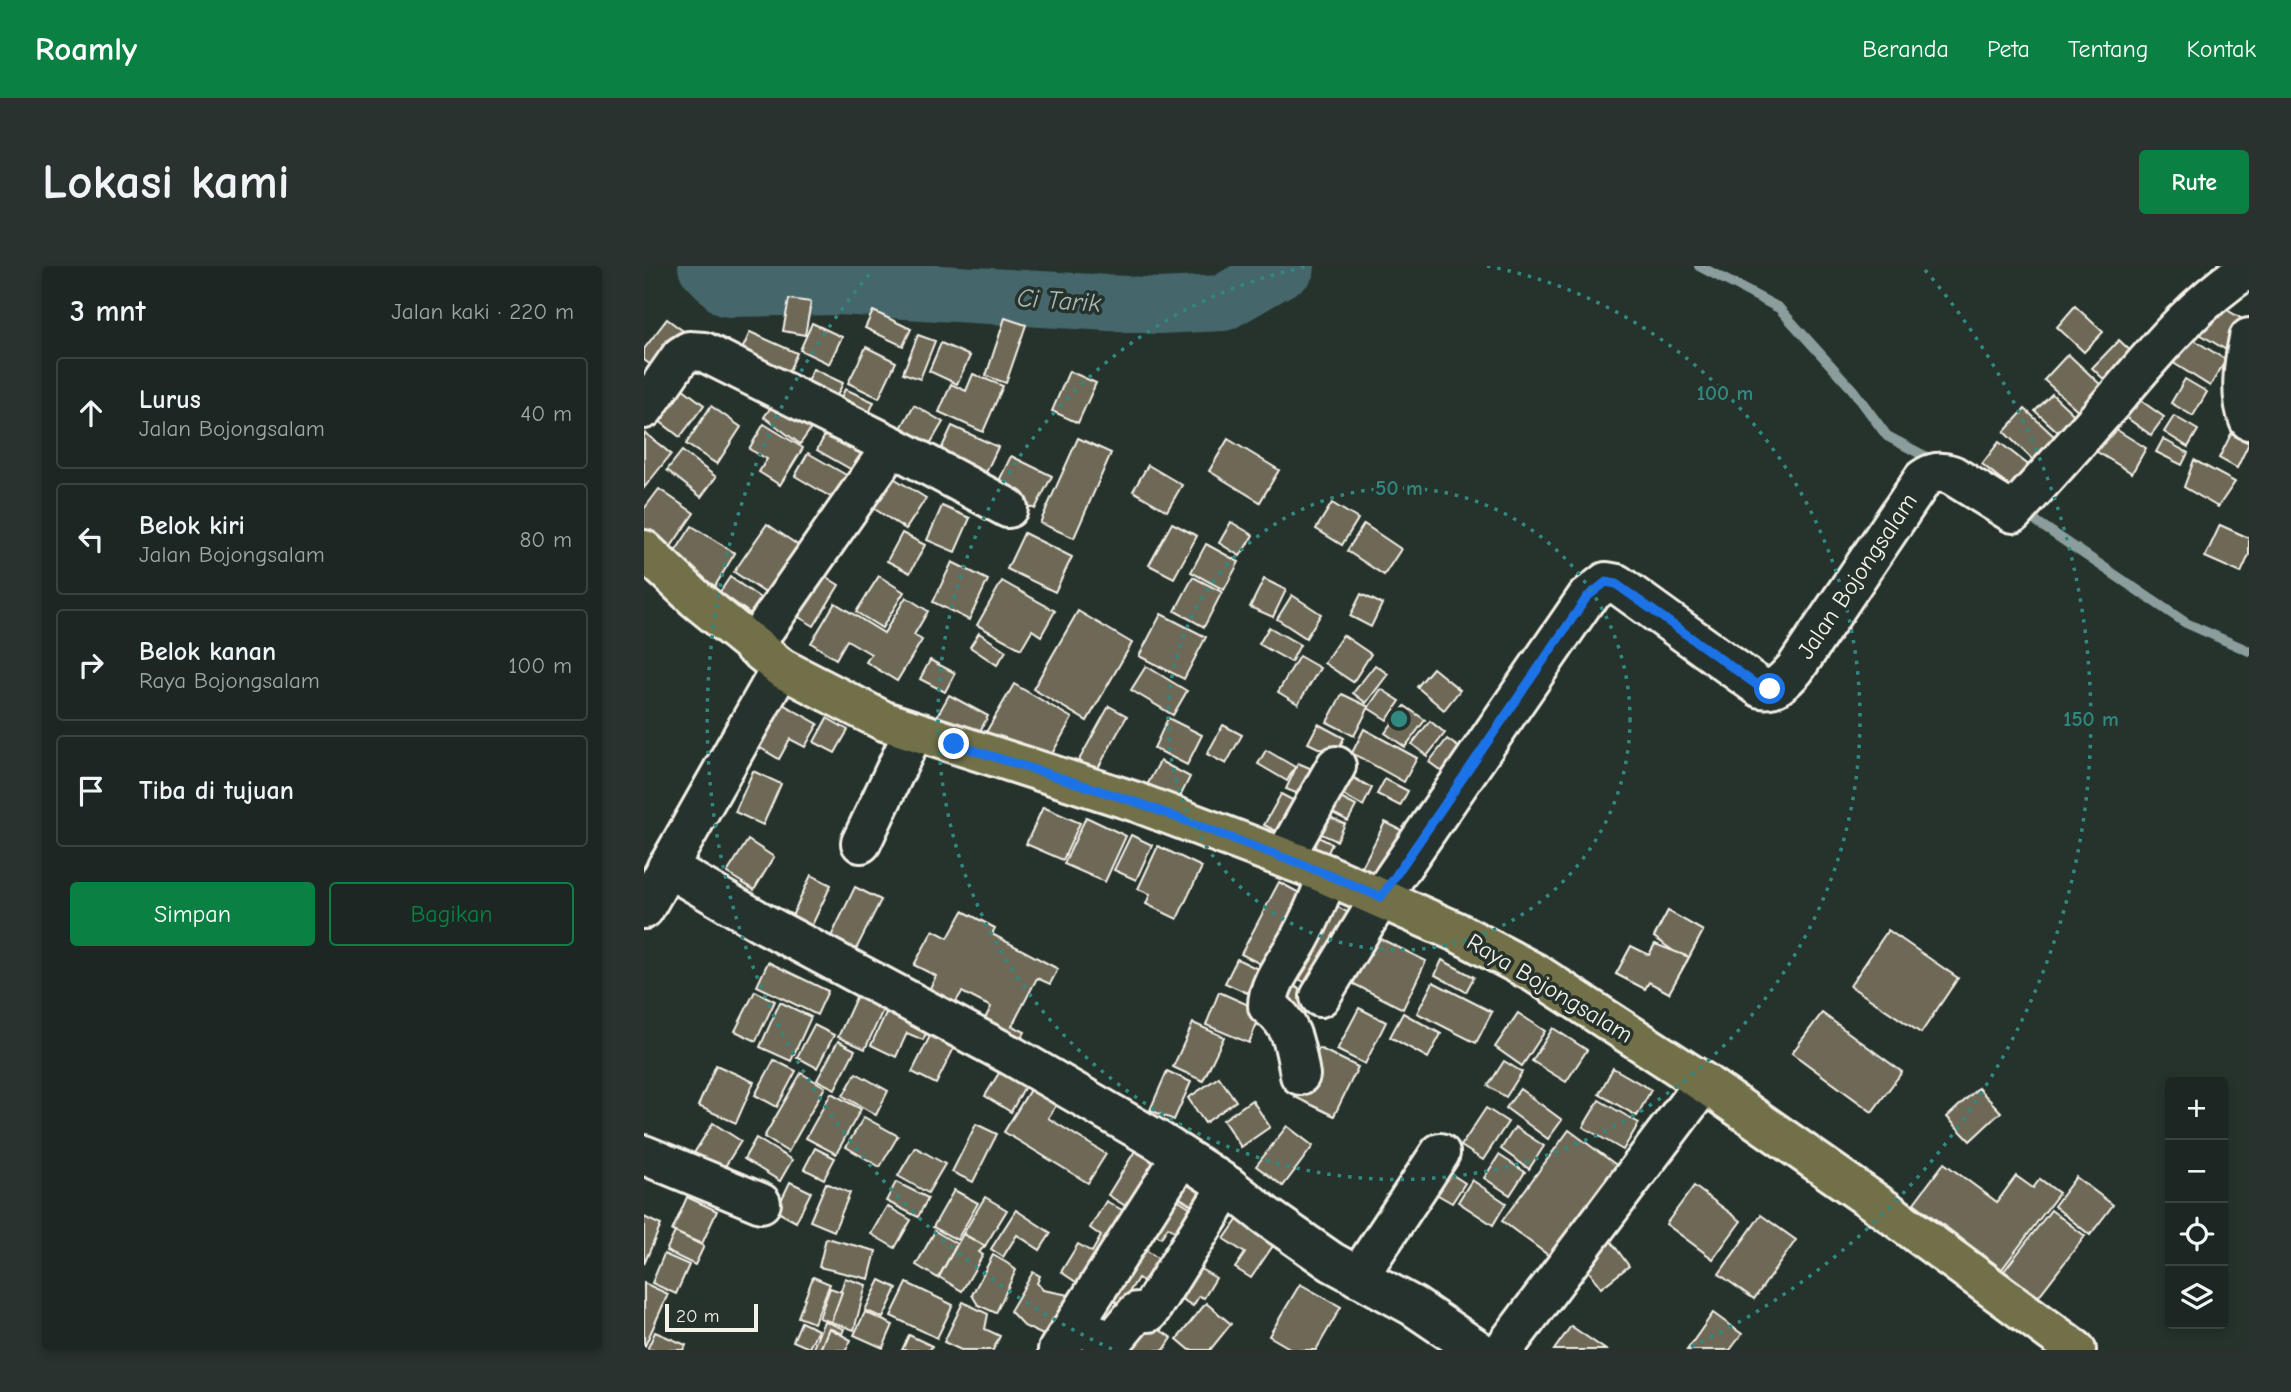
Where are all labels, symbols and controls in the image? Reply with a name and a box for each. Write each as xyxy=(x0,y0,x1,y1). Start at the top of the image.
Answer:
text: Roamly xyxy=(35,30,137,68)
text: Beranda xyxy=(1862,35,1949,63)
text: Peta xyxy=(1987,35,2030,63)
text: Tentang xyxy=(2068,35,2148,63)
text: Kontak xyxy=(2186,35,2256,63)
button: Rute xyxy=(2139,150,2249,214)
text: Lokasi kami xyxy=(42,154,290,210)
water label: Ci Tarik xyxy=(1016,283,1102,319)
text: 3 mnt xyxy=(70,294,145,329)
text: Jalan kaki · 220 m xyxy=(391,298,574,325)
text: 100 m xyxy=(1697,381,1753,405)
text: Lurus xyxy=(139,385,201,415)
icon: ahead xyxy=(72,394,110,432)
text: 40 m xyxy=(520,400,572,427)
text: Jalan Bojongsalam xyxy=(139,415,325,442)
text: 50 m xyxy=(1375,476,1423,500)
street label: Jalan Bojongsalam xyxy=(1791,488,1923,664)
text: Belok kiri xyxy=(139,511,245,541)
icon: left xyxy=(72,520,110,558)
text: 80 m xyxy=(519,526,572,553)
text: Jalan Bojongsalam xyxy=(139,541,325,568)
text: Belok kanan xyxy=(139,637,276,667)
icon: right xyxy=(72,646,110,684)
text: 100 m xyxy=(508,652,572,679)
text: Raya Bojongsalam xyxy=(139,667,320,694)
route start xyxy=(1754,673,1785,704)
centre of rings xyxy=(1387,707,1411,731)
text: 150 m xyxy=(2063,707,2119,731)
route end xyxy=(938,728,969,759)
icon: arrive xyxy=(72,772,110,810)
text: Tiba di tujuan xyxy=(139,776,294,806)
button: Simpan xyxy=(70,882,315,946)
button: Bagikan xyxy=(329,882,574,946)
street label: Raya Bojongsalam xyxy=(1462,927,1638,1049)
map controls xyxy=(2165,1077,2228,1329)
button: + xyxy=(2165,1077,2228,1140)
button: − xyxy=(2165,1140,2228,1203)
button: locate xyxy=(2165,1203,2228,1266)
button: layers xyxy=(2165,1266,2228,1329)
scale bar xyxy=(665,1301,758,1333)
text: 20 m xyxy=(676,1305,720,1327)

